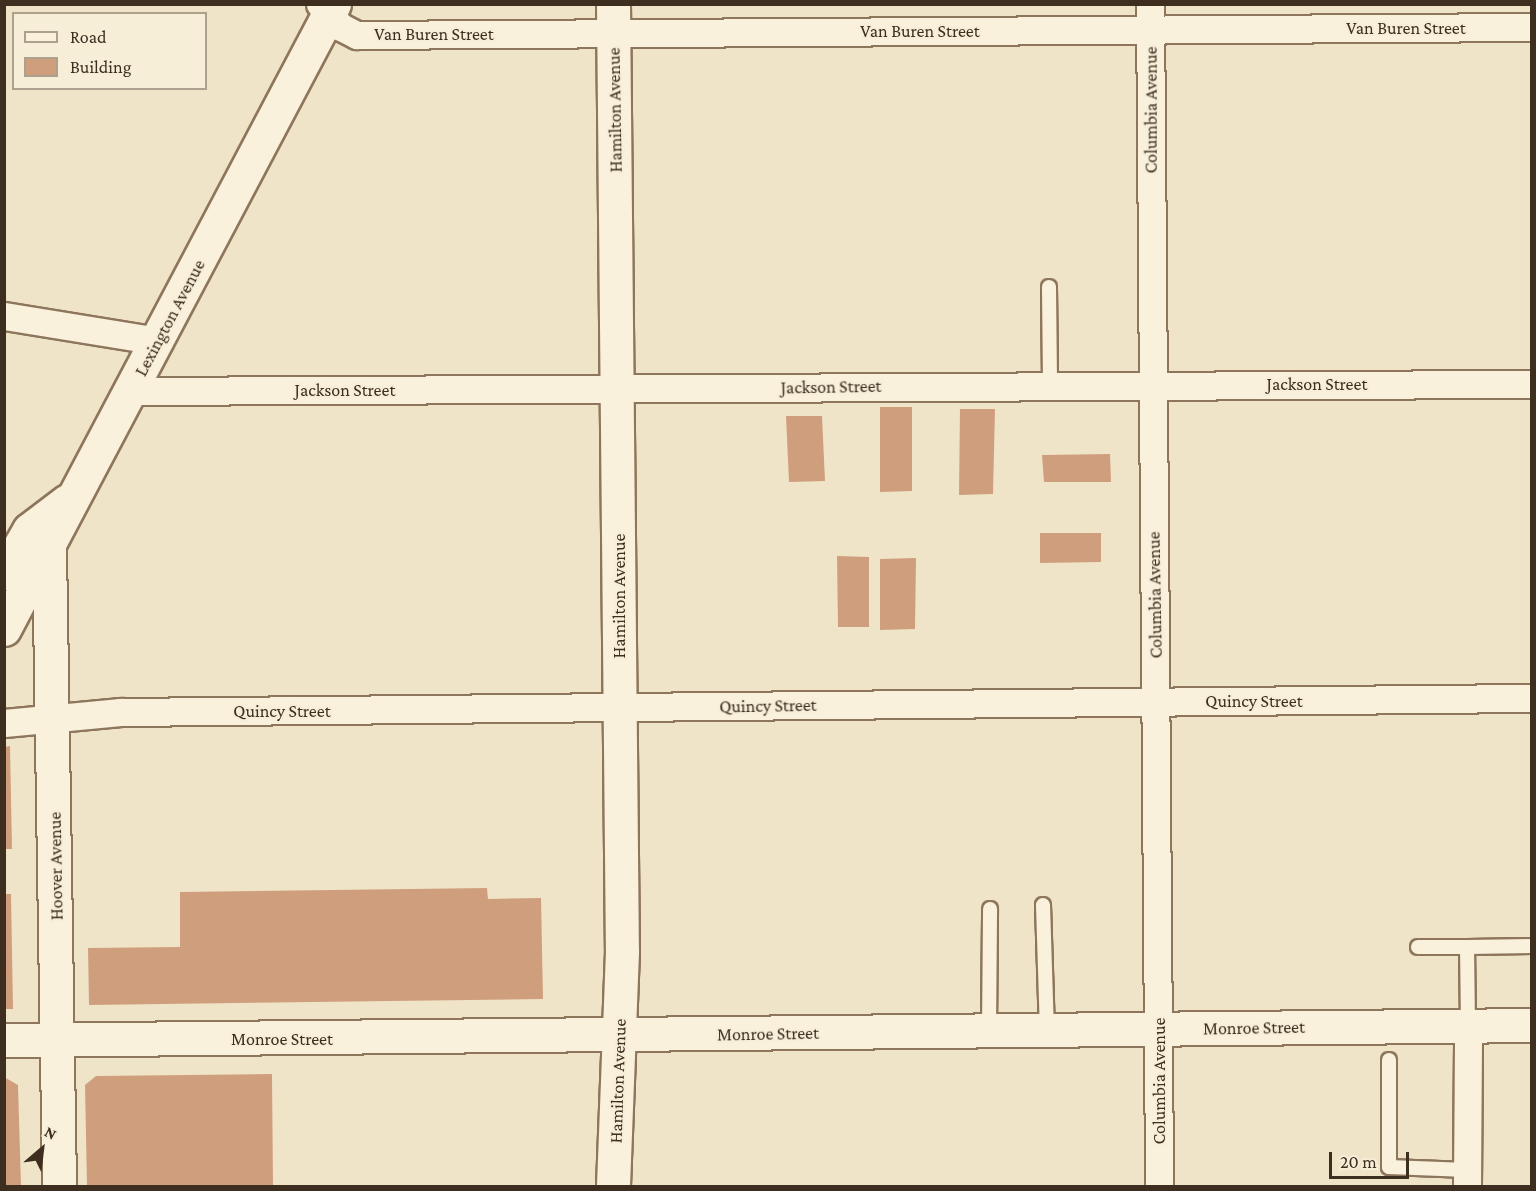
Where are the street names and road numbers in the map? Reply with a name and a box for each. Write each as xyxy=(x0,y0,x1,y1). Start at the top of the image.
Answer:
street label: Van Buren Street xyxy=(1346,17,1466,39)
street label: Van Buren Street xyxy=(860,20,980,42)
street label: Van Buren Street xyxy=(374,23,494,45)
street label: Hamilton Avenue xyxy=(603,47,627,173)
street label: Columbia Avenue xyxy=(1140,47,1162,173)
street label: Lexington Avenue xyxy=(130,256,210,380)
street label: Jackson Street xyxy=(1267,373,1367,395)
street label: Jackson Street xyxy=(780,375,882,399)
street label: Jackson Street xyxy=(295,379,395,401)
street label: Columbia Avenue xyxy=(1143,531,1167,659)
street label: Hamilton Avenue xyxy=(608,534,630,658)
street label: Quincy Street xyxy=(1205,690,1303,712)
street label: Quincy Street xyxy=(719,694,817,718)
street label: Quincy Street xyxy=(233,700,331,722)
street label: Hoover Avenue xyxy=(44,812,68,920)
street label: Monroe Street xyxy=(1203,1016,1305,1040)
street label: Hamilton Avenue xyxy=(605,1018,631,1144)
street label: Columbia Avenue xyxy=(1148,1018,1170,1144)
street label: Monroe Street xyxy=(717,1022,819,1046)
street label: Monroe Street xyxy=(231,1028,333,1050)

